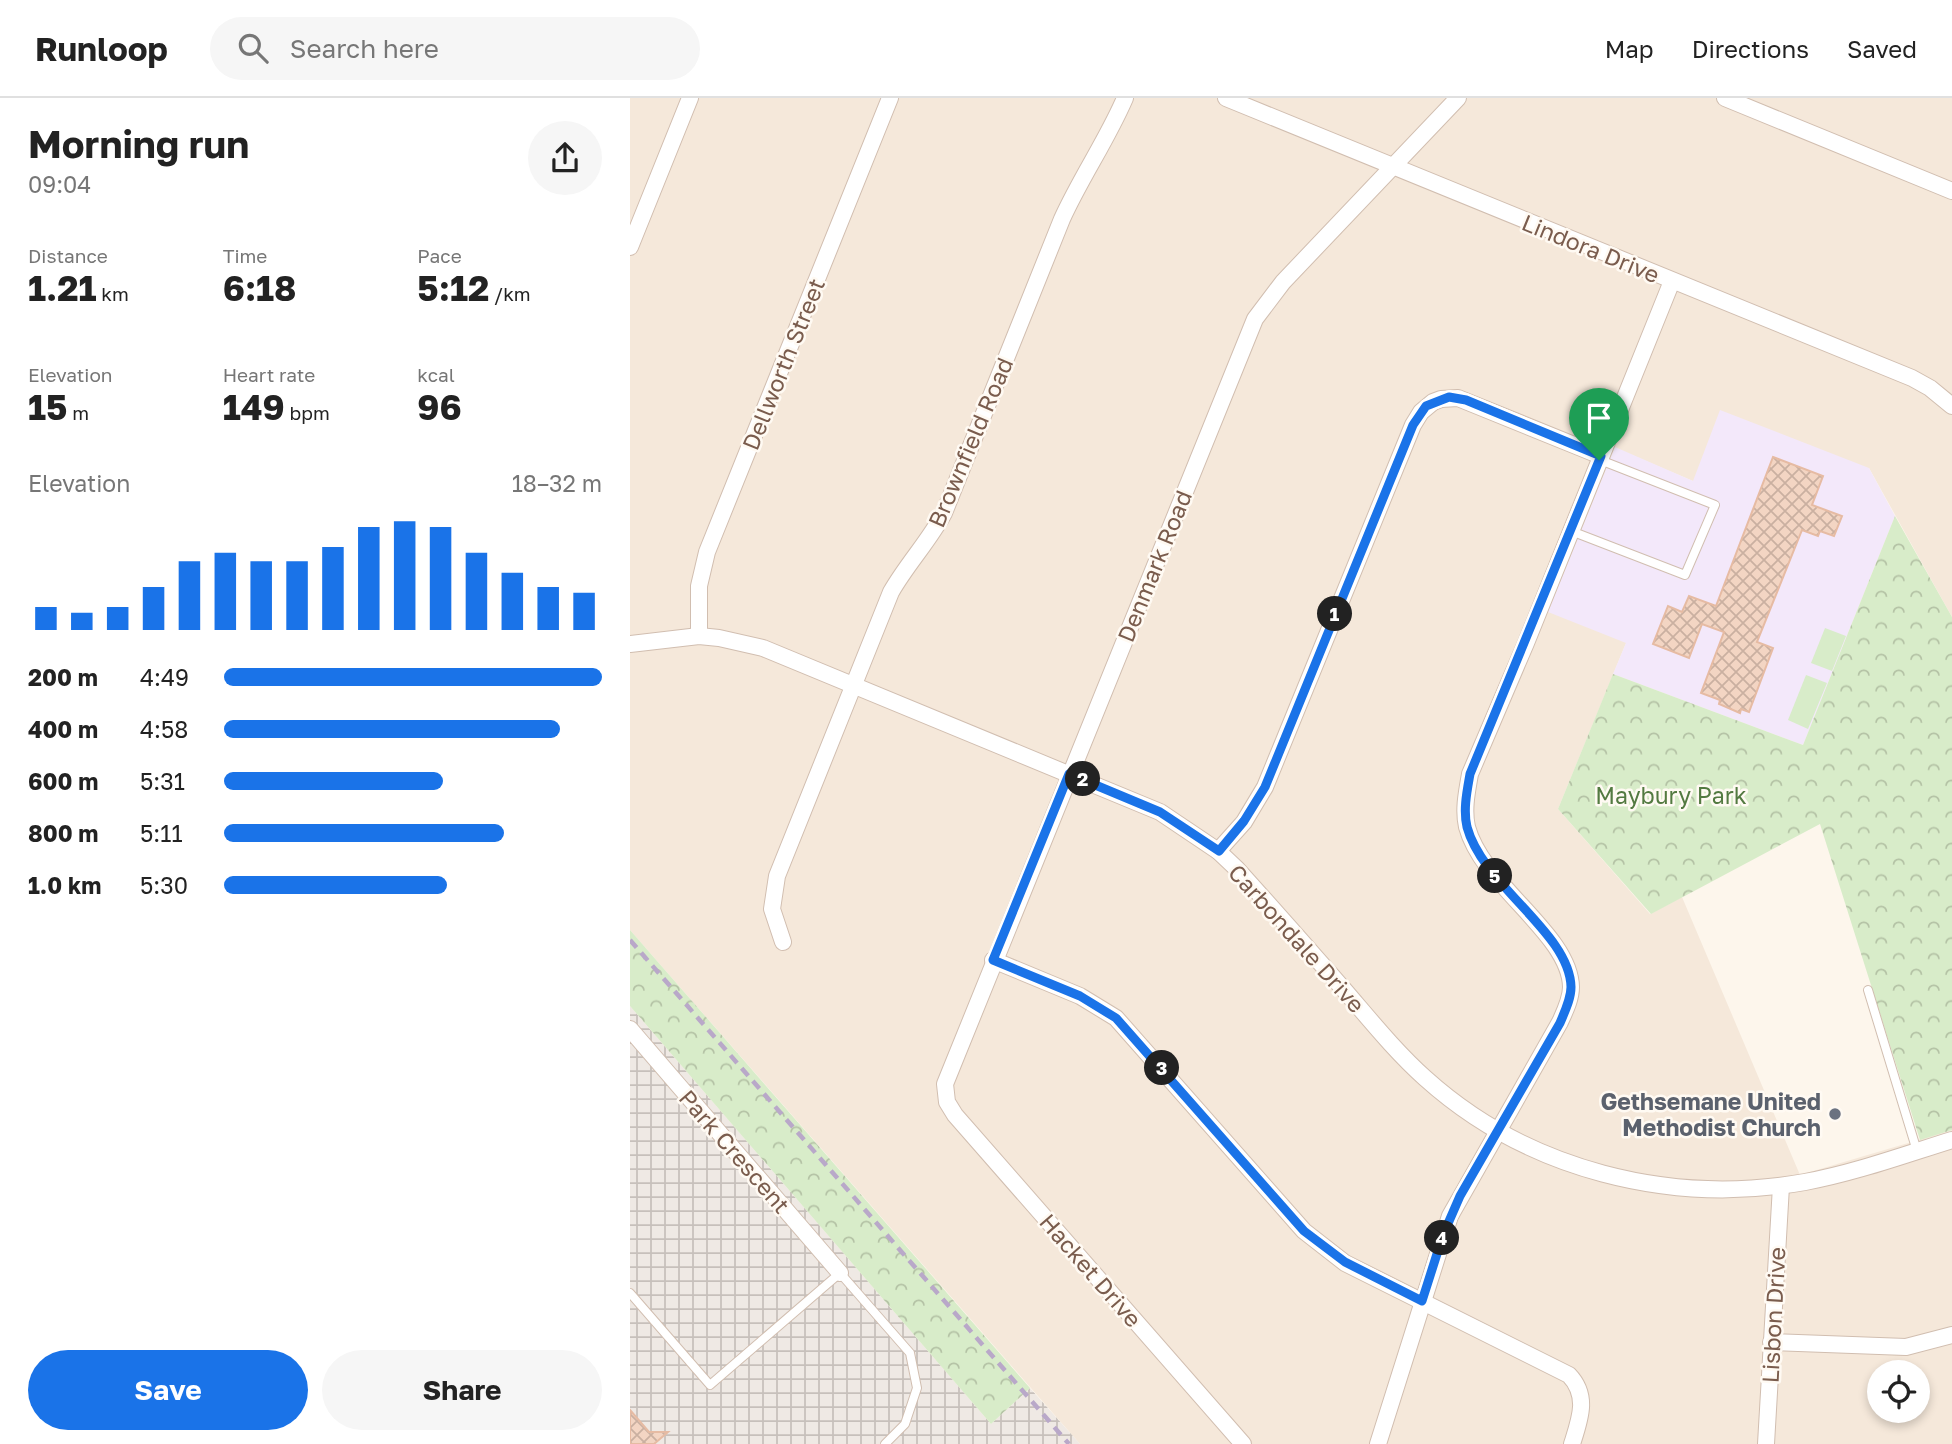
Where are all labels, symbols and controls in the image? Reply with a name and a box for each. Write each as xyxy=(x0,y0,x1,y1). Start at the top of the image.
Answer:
search box xyxy=(210,17,700,80)
text: Runloop xyxy=(35,29,168,68)
icon: search xyxy=(234,29,272,67)
text: Search here xyxy=(290,33,439,64)
text: Map xyxy=(1605,34,1654,63)
text: Directions xyxy=(1692,34,1809,63)
text: Saved xyxy=(1847,34,1917,63)
text: Morning run xyxy=(28,121,249,166)
button: share xyxy=(528,121,602,195)
text: 09:04 xyxy=(28,170,91,198)
street label: Lindora Drive xyxy=(1518,208,1664,288)
text: Distance xyxy=(28,244,108,267)
text: Time xyxy=(223,244,267,267)
text: Pace xyxy=(417,244,462,267)
text: 1.21 xyxy=(28,267,97,309)
text: 6:18 xyxy=(223,267,297,309)
text: 5:12 xyxy=(417,267,489,309)
street label: Dellworth Street xyxy=(736,274,830,454)
text: km xyxy=(97,282,129,305)
text: /km xyxy=(489,282,531,305)
street label: Brownfield Road xyxy=(922,353,1018,531)
text: Elevation xyxy=(28,363,113,386)
text: Heart rate xyxy=(223,363,315,386)
text: kcal xyxy=(417,363,455,386)
text: 15 xyxy=(28,386,67,428)
text: 149 xyxy=(223,386,285,428)
text: 96 xyxy=(417,386,462,428)
pin xyxy=(1569,388,1629,460)
icon: arrive xyxy=(1580,399,1618,437)
text: m xyxy=(67,401,89,424)
text: bpm xyxy=(285,401,330,424)
text: Elevation xyxy=(28,469,130,497)
text: 18–32 m xyxy=(512,469,602,497)
street label: Denmark Road xyxy=(1111,486,1197,646)
pin: 1 xyxy=(1318,596,1352,632)
text: 1 xyxy=(1330,602,1339,625)
text: 200 m xyxy=(28,663,98,691)
text: 4:49 xyxy=(140,663,189,691)
text: 400 m xyxy=(28,715,98,743)
text: 4:58 xyxy=(140,715,188,743)
pin: 2 xyxy=(1065,762,1100,796)
text: 600 m xyxy=(28,767,98,795)
text: 5:31 xyxy=(140,767,185,795)
text: 2 xyxy=(1077,767,1088,790)
park label: Maybury Park xyxy=(1595,781,1747,809)
text: 800 m xyxy=(28,819,99,847)
text: 5:11 xyxy=(140,819,183,847)
street label: Carbondale Drive xyxy=(1223,858,1371,1018)
pin: 5 xyxy=(1478,858,1512,894)
text: 5 xyxy=(1489,864,1500,887)
text: 1.0 km xyxy=(28,871,101,899)
text: 5:30 xyxy=(140,871,188,899)
pin: 3 xyxy=(1144,1051,1180,1086)
text: 3 xyxy=(1156,1056,1167,1079)
street label: Park Crescent xyxy=(674,1084,796,1218)
place label: Gethsemane United Methodist Church xyxy=(1600,1087,1821,1141)
marker: Gethsemane United Methodist Church xyxy=(1827,1106,1843,1122)
street label: Hacket Drive xyxy=(1034,1208,1148,1332)
pin: 4 xyxy=(1424,1220,1460,1256)
text: 4 xyxy=(1436,1226,1447,1249)
street label: Lisbon Drive xyxy=(1755,1246,1791,1384)
button: Save xyxy=(28,1350,308,1430)
button: Share xyxy=(322,1350,602,1430)
map controls xyxy=(1867,1360,1930,1423)
button: locate xyxy=(1867,1360,1930,1423)

